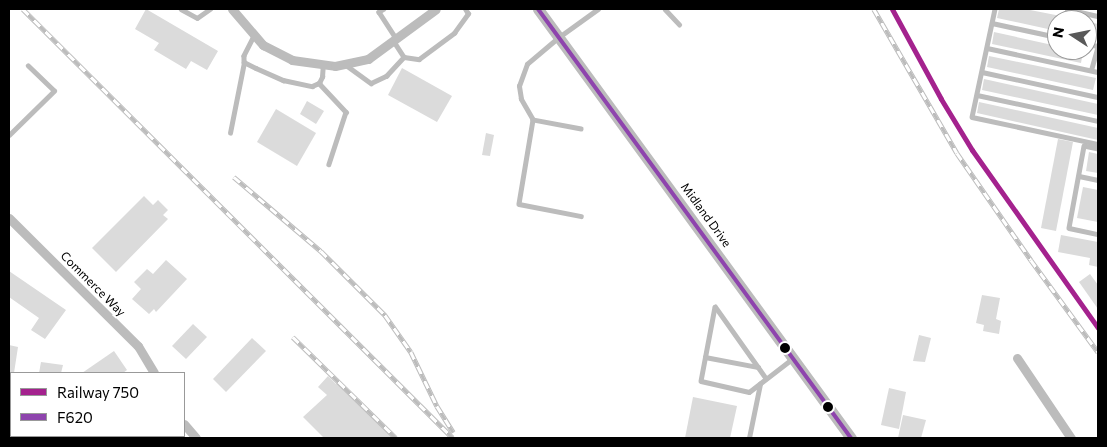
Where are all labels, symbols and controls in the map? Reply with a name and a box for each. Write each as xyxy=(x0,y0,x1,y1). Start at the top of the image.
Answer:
north arrow xyxy=(1047,10,1097,60)
text: N xyxy=(1048,25,1067,39)
street label: Midland Drive xyxy=(678,180,734,250)
street label: Commerce Way xyxy=(58,249,128,319)
unlabelled marker xyxy=(780,343,790,353)
legend xyxy=(10,372,185,437)
text: Railway 750 xyxy=(57,383,139,401)
unlabelled marker xyxy=(823,402,833,412)
text: F620 xyxy=(57,408,93,426)

